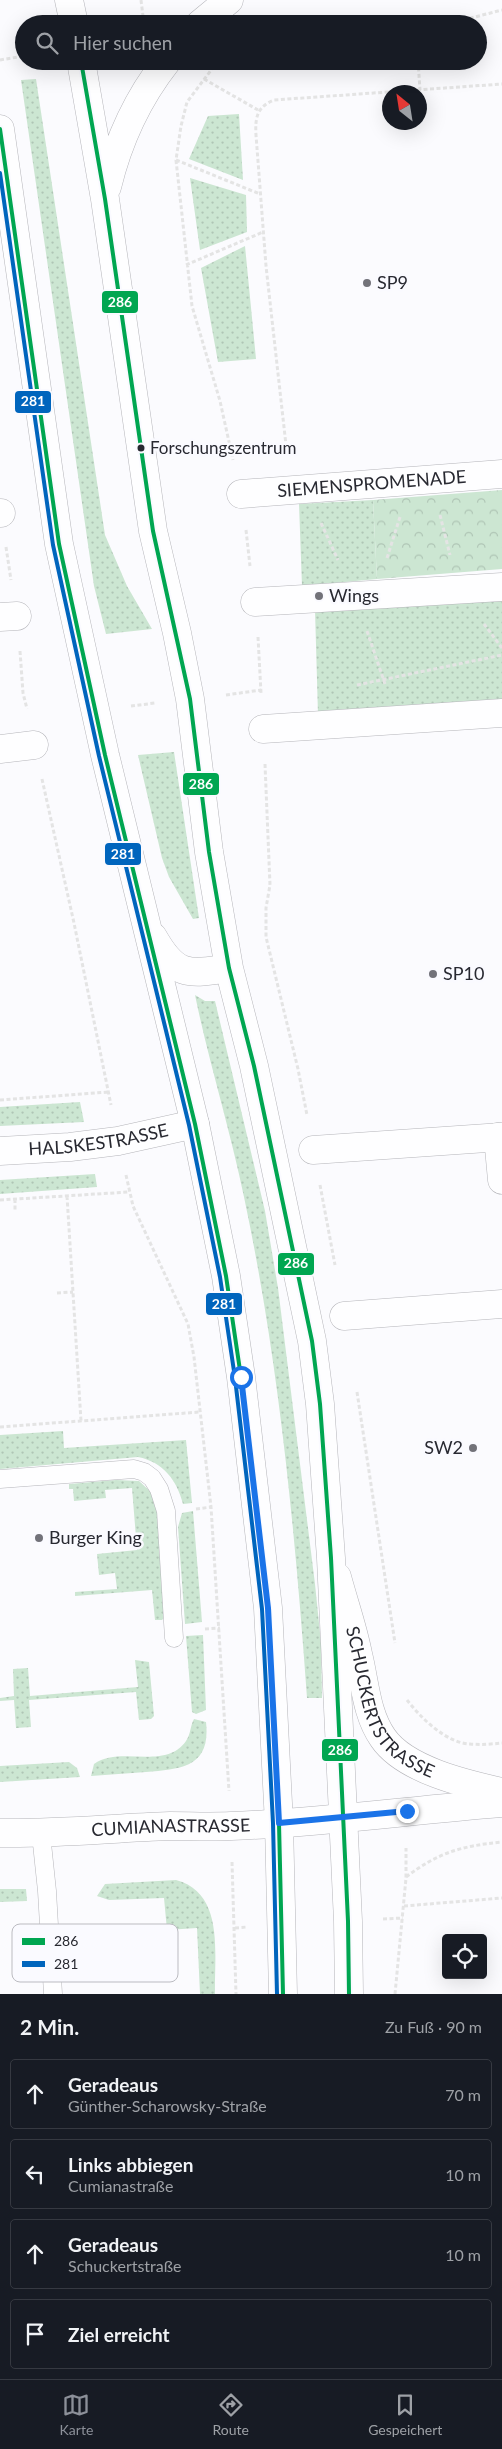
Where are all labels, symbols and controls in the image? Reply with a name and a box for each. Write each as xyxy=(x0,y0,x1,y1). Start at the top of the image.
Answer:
search box xyxy=(15,15,487,70)
icon: search xyxy=(33,29,61,57)
text: Hier suchen xyxy=(73,31,172,54)
north arrow xyxy=(382,85,427,130)
place label: SP9 xyxy=(377,271,408,293)
marker: SP9 xyxy=(361,277,373,289)
line badge: 286 xyxy=(101,290,139,314)
text: 286 xyxy=(108,293,132,310)
line badge: 281 xyxy=(14,390,52,414)
text: 281 xyxy=(21,392,45,409)
place label: Forschungszentrum xyxy=(150,437,296,458)
marker: Forschungszentrum xyxy=(136,443,146,453)
street label: SIEMENSPROMENADE xyxy=(276,465,467,501)
place label: Wings xyxy=(329,584,379,606)
marker: Wings xyxy=(313,590,325,602)
line badge: 286 xyxy=(182,772,220,796)
text: 286 xyxy=(189,775,213,792)
line badge: 281 xyxy=(104,842,142,866)
text: 281 xyxy=(111,845,135,862)
place label: SP10 xyxy=(443,962,484,984)
marker: SP10 xyxy=(427,968,439,980)
street label: HALSKESTRASSE xyxy=(28,1118,170,1159)
line badge: 286 xyxy=(277,1252,315,1276)
text: 286 xyxy=(284,1254,308,1271)
line badge: 281 xyxy=(205,1292,243,1316)
text: 281 xyxy=(212,1295,236,1312)
route start xyxy=(230,1366,253,1389)
place label: SW2 xyxy=(424,1436,463,1458)
marker: SW2 xyxy=(467,1442,479,1454)
place label: Burger King xyxy=(49,1526,142,1548)
marker: Burger King xyxy=(33,1532,45,1544)
street label: SCHUCKERTSTRASSE xyxy=(342,1624,438,1782)
line badge: 286 xyxy=(321,1738,359,1762)
text: 286 xyxy=(328,1741,352,1758)
route end xyxy=(396,1800,419,1823)
street label: CUMIANASTRASSE xyxy=(91,1813,251,1840)
legend xyxy=(12,1924,178,1982)
text: 286 xyxy=(54,1932,78,1949)
map controls xyxy=(442,1934,487,1979)
button: locate xyxy=(442,1934,487,1979)
text: 281 xyxy=(54,1955,78,1972)
text: 2 Min. xyxy=(20,2014,79,2039)
text: Zu Fuß · 90 m xyxy=(385,2017,482,2036)
text: Geradeaus xyxy=(68,2073,158,2096)
icon: ahead xyxy=(21,2080,49,2108)
text: 70 m xyxy=(445,2085,481,2104)
text: Günther-Scharowsky-Straße xyxy=(68,2096,267,2115)
text: Links abbiegen xyxy=(68,2153,193,2176)
icon: left xyxy=(21,2160,49,2188)
text: 10 m xyxy=(445,2165,481,2184)
text: Cumianastraße xyxy=(68,2176,173,2195)
text: Geradeaus xyxy=(68,2233,158,2256)
icon: ahead xyxy=(21,2240,49,2268)
text: 10 m xyxy=(445,2245,481,2264)
text: Schuckertstraße xyxy=(68,2256,181,2275)
icon: arrive xyxy=(21,2320,49,2348)
text: Ziel erreicht xyxy=(68,2323,170,2346)
tab: Karte xyxy=(60,2391,93,2438)
tab: Route xyxy=(213,2391,249,2438)
tab: Gespeichert xyxy=(368,2391,442,2438)

